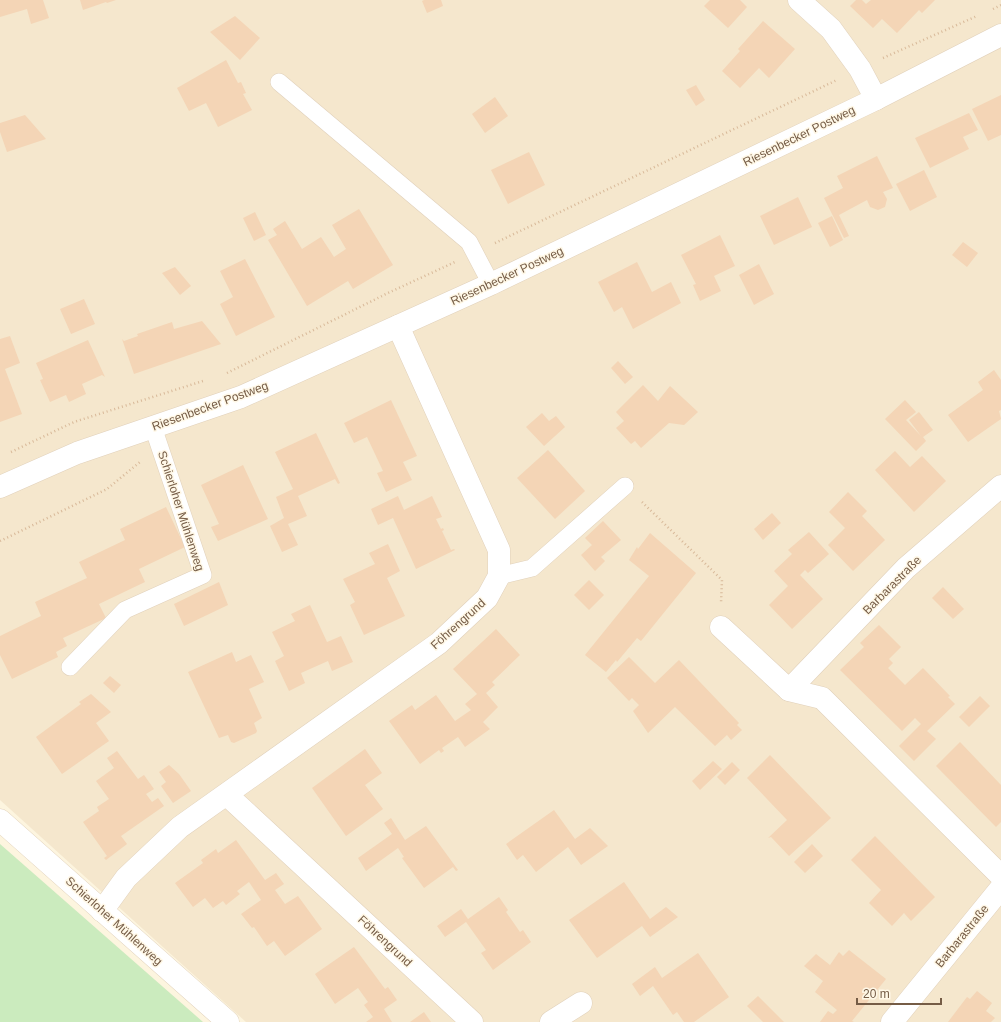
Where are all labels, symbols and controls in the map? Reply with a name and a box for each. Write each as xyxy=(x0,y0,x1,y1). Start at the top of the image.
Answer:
street label: Riesenbecker Postweg xyxy=(741,103,857,169)
street label: Riesenbecker Postweg xyxy=(448,244,566,308)
street label: Riesenbecker Postweg xyxy=(150,378,270,434)
street label: Schierloher Mühlenweg xyxy=(155,449,207,573)
street label: Barbarastraße xyxy=(860,553,924,617)
street label: Föhrengrund xyxy=(428,596,488,652)
street label: Schierloher Mühlenweg xyxy=(63,874,165,968)
street label: Barbarastraße xyxy=(932,902,992,970)
street label: Föhrengrund xyxy=(355,912,415,970)
scale bar xyxy=(857,980,941,1006)
text: 20 m xyxy=(863,987,890,1001)

